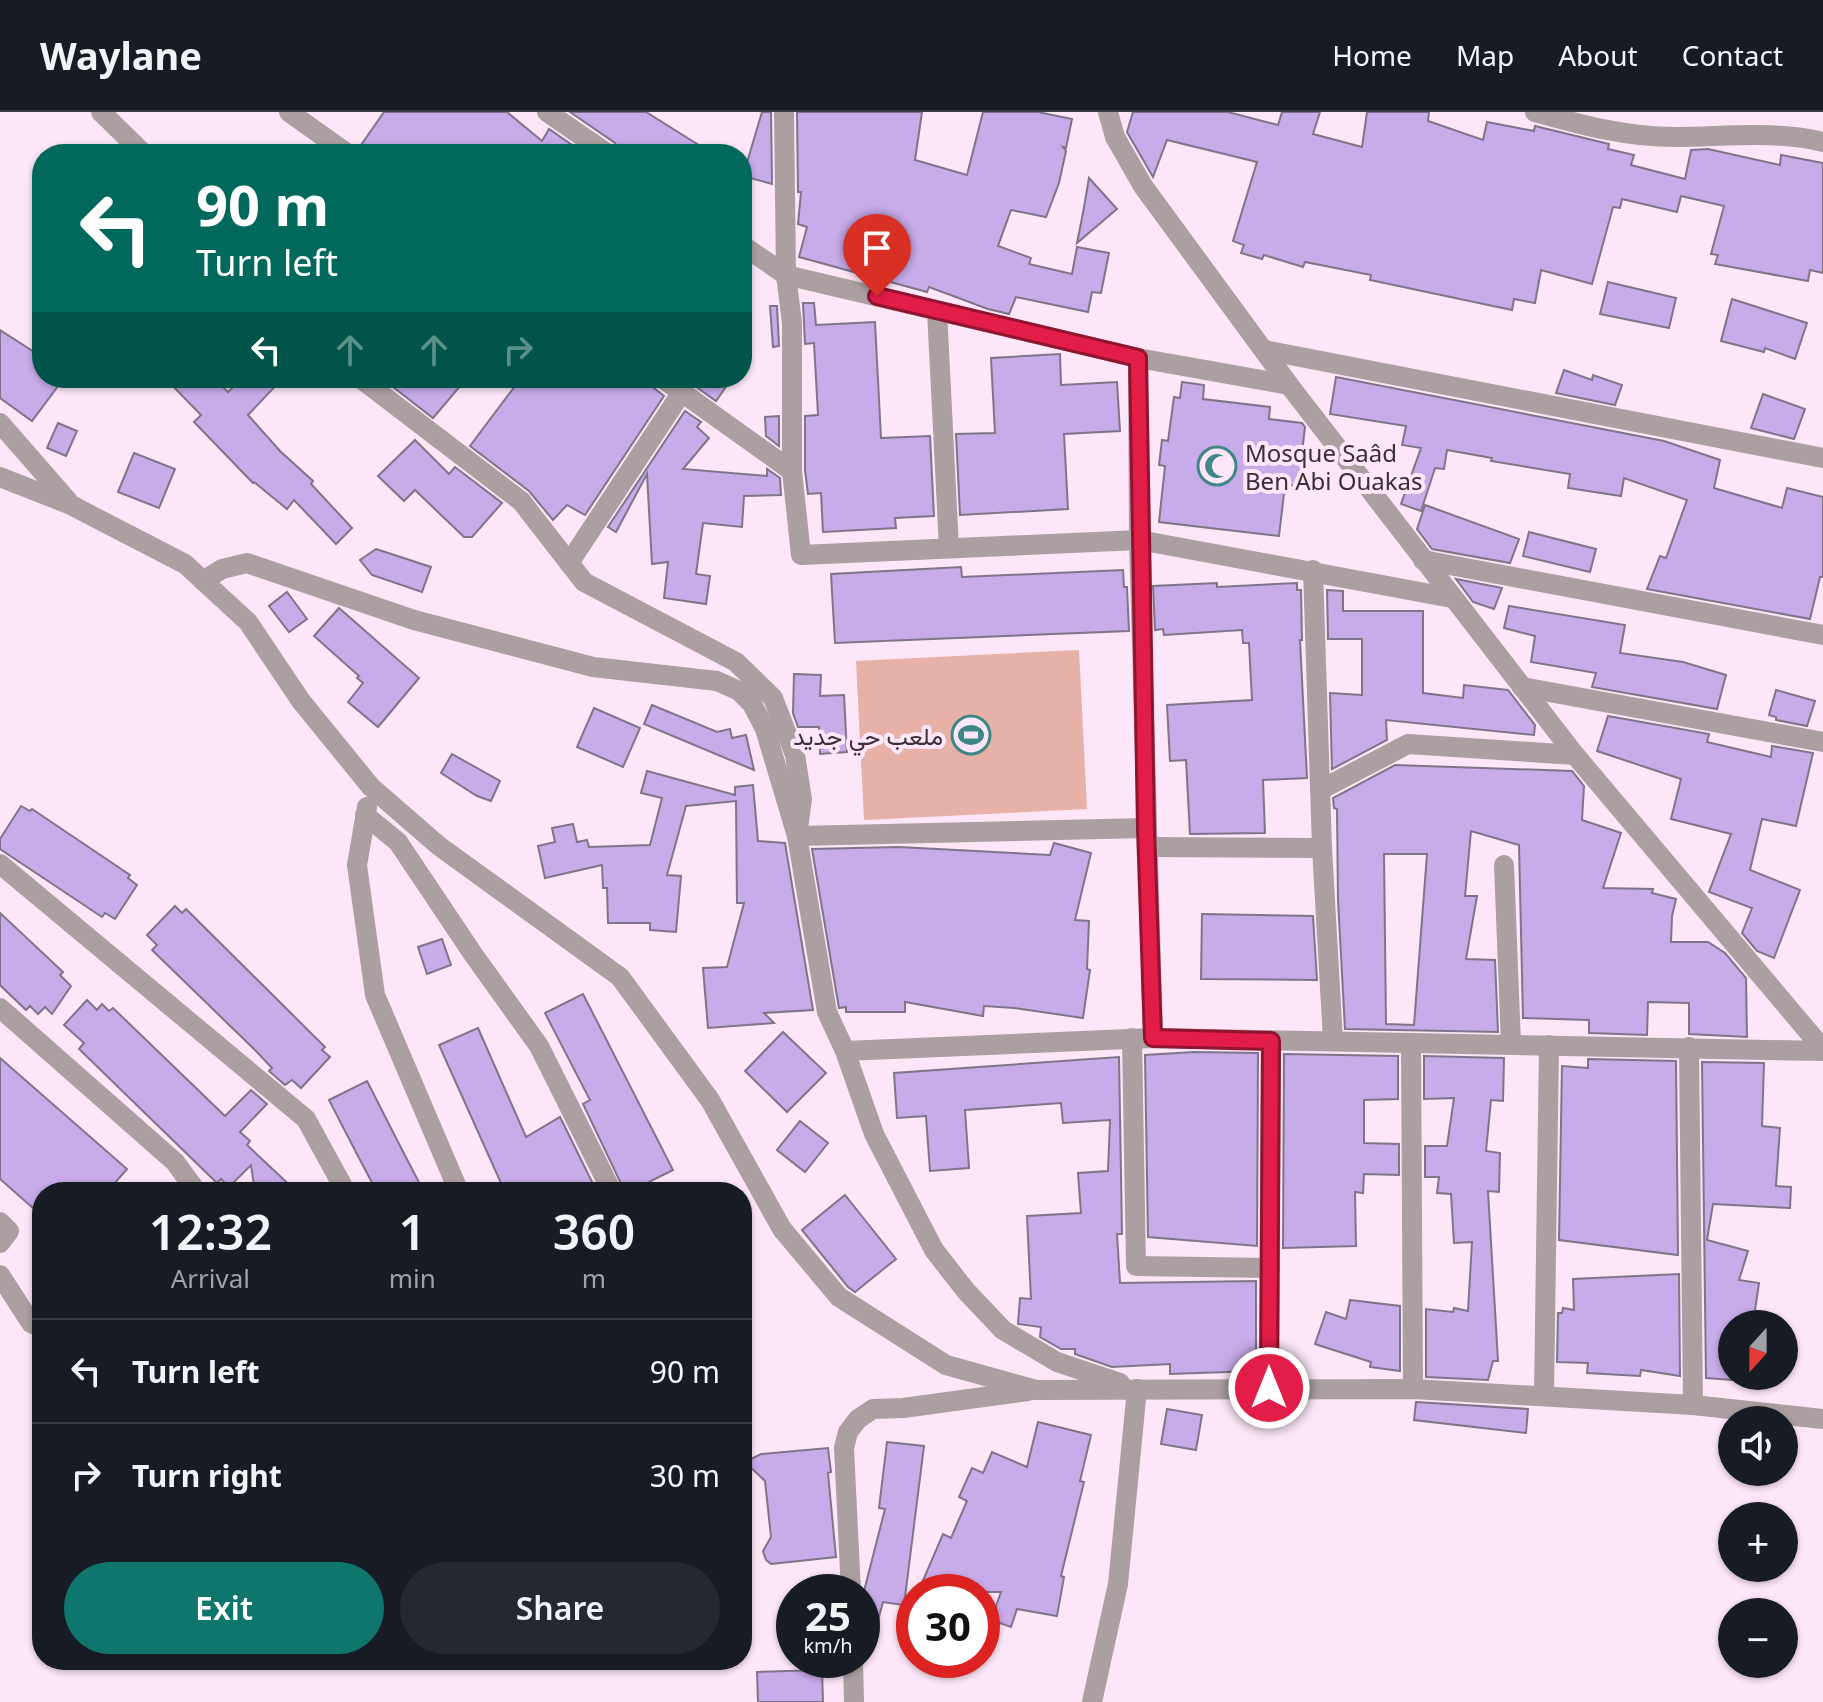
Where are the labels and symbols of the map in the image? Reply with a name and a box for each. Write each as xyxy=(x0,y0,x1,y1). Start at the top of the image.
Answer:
pin xyxy=(843,214,911,296)
place label: Mosque Saâd Ben Abi Ouakas xyxy=(1245,436,1423,497)
mosque icon: Mosque Saâd Ben Abi Ouakas xyxy=(1196,445,1238,487)
sports icon: ملعب حي جديد xyxy=(950,714,992,756)
place label: ملعب حي جديد xyxy=(793,719,943,756)
north arrow xyxy=(1718,1310,1798,1390)
position arrow xyxy=(1227,1346,1311,1430)
speed limit sign: 30 xyxy=(896,1574,1000,1678)

